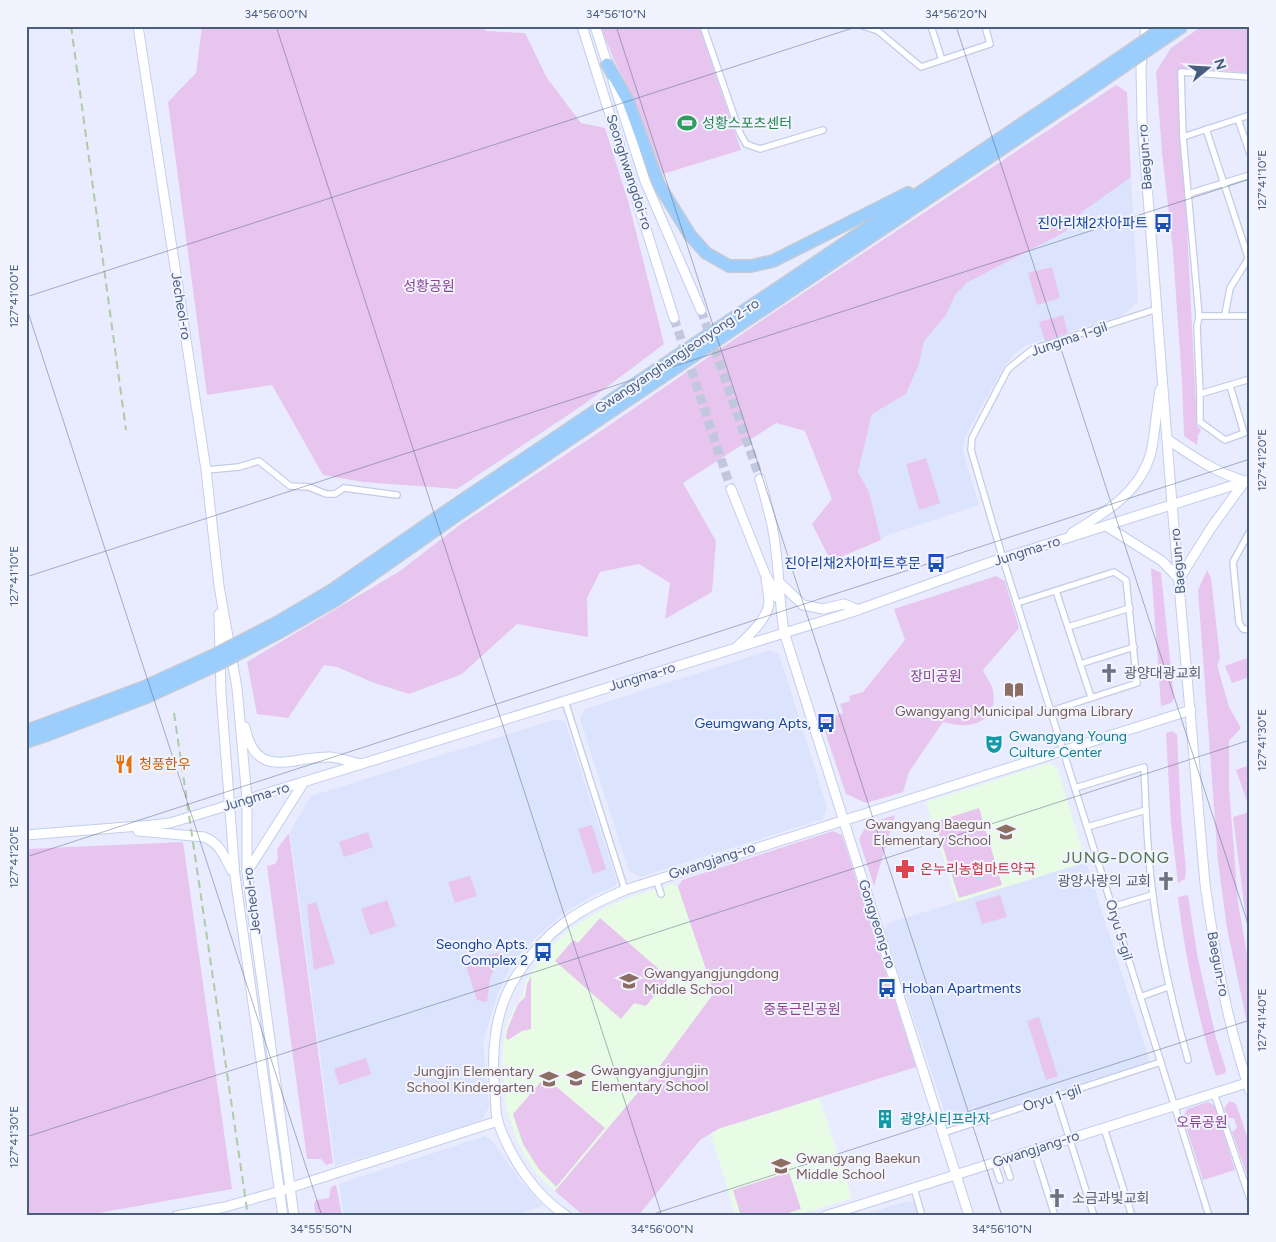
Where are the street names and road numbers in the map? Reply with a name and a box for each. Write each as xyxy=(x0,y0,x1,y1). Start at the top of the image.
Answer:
street label: Seonghwangdoi-ro xyxy=(602,112,656,232)
street label: Baegun-ro xyxy=(1134,124,1156,190)
street label: Jecheol-ro xyxy=(167,271,195,341)
street label: Gwangyanghangjeonyong 2-ro xyxy=(592,295,762,417)
street label: Jungma 1-gil xyxy=(1029,318,1109,360)
street label: Baegun-ro xyxy=(1167,527,1189,595)
street label: Jungma-ro xyxy=(992,532,1062,570)
street label: Jungma-ro xyxy=(607,659,677,695)
street label: Jungma-ro xyxy=(221,779,291,815)
street label: Gwangjang-ro xyxy=(666,839,758,883)
street label: Jecheol-ro xyxy=(239,866,265,936)
street label: Gongyeong-ro xyxy=(855,877,899,971)
street label: Oryu 5-gil xyxy=(1102,898,1136,962)
street label: Baegun-ro xyxy=(1203,930,1233,998)
street label: Oryu 1-gil xyxy=(1021,1081,1083,1115)
street label: Gwangjang-ro xyxy=(990,1127,1082,1171)

